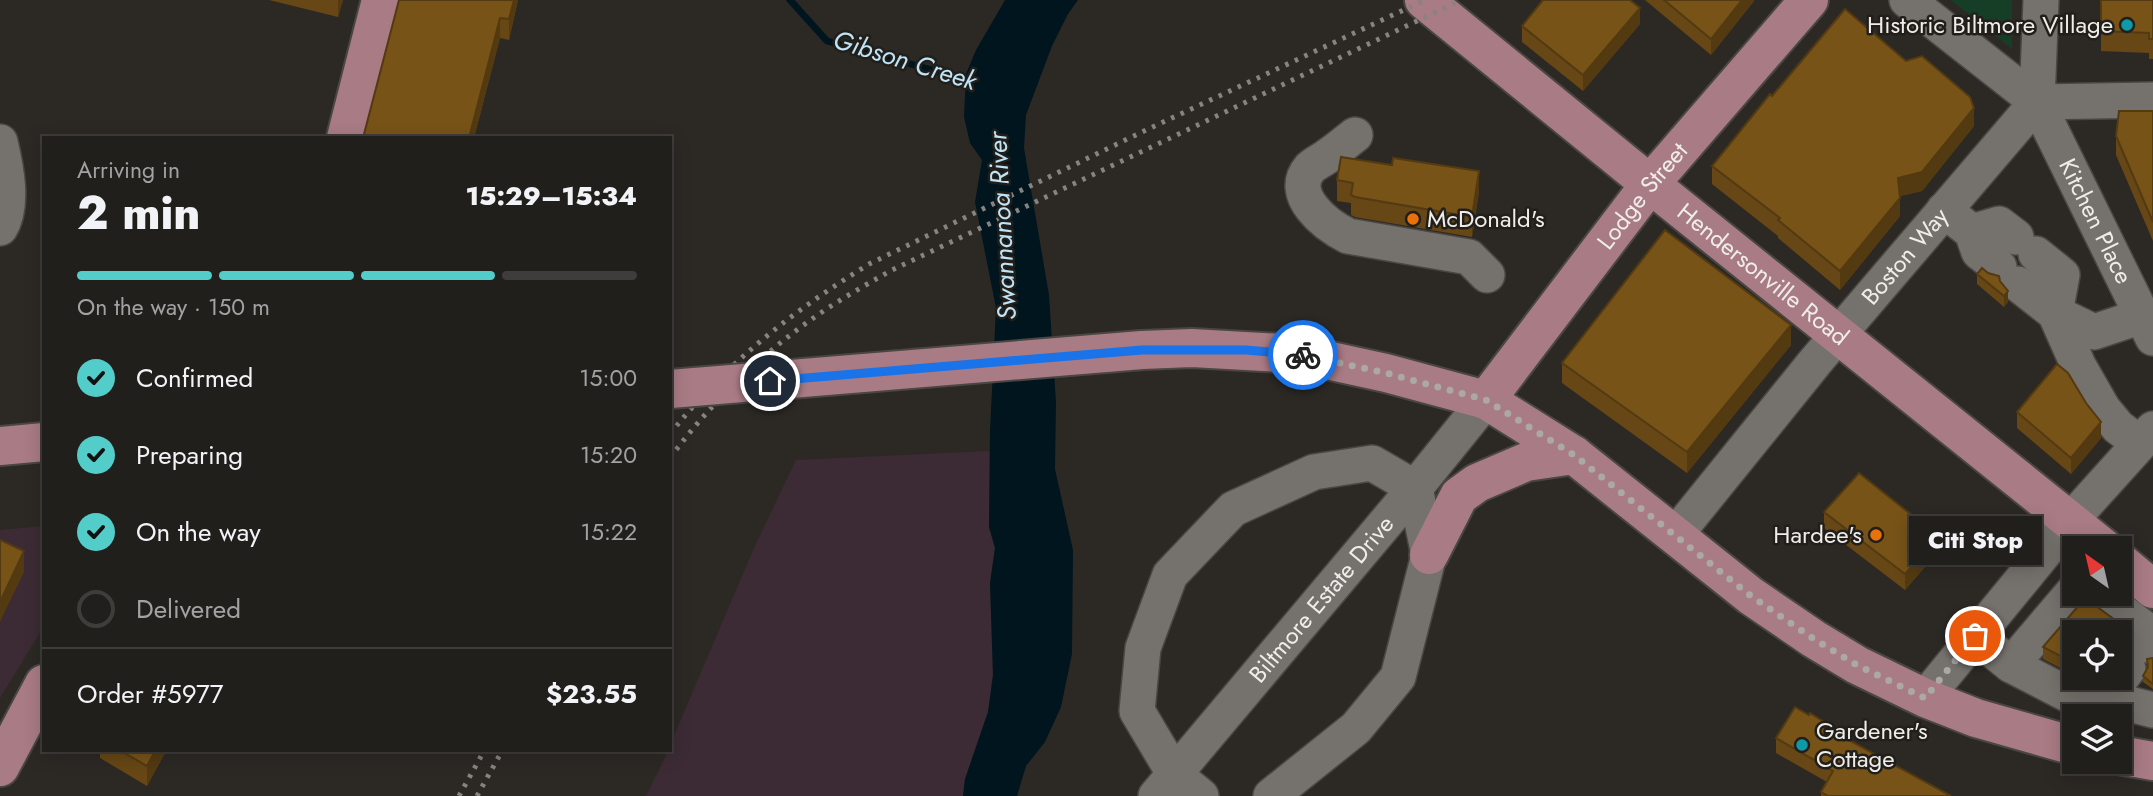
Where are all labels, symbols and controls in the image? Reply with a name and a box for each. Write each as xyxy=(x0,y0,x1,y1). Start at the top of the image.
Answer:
place label: Historic Biltmore Village xyxy=(1867,7,2113,42)
marker: Historic Biltmore Village xyxy=(2119,17,2135,33)
water label: Gibson Creek xyxy=(829,20,983,100)
water label: Swannanoa River xyxy=(978,130,1026,321)
street label: Lodge Street xyxy=(1588,134,1696,257)
street label: Kitchen Place xyxy=(2050,152,2142,290)
text: Arriving in xyxy=(77,153,180,187)
text: 15:29–15:34 xyxy=(465,177,637,215)
text: 2 min xyxy=(77,180,201,246)
street label: Hendersonville Road xyxy=(1670,194,1856,354)
street label: Boston Way xyxy=(1853,199,1957,312)
place label: McDonald's xyxy=(1427,201,1545,236)
marker: McDonald's xyxy=(1405,211,1421,227)
text: On the way · 150 m xyxy=(77,290,270,324)
courier xyxy=(1268,320,1338,390)
icon: bike xyxy=(1284,336,1322,374)
pin xyxy=(740,351,800,411)
icon: check xyxy=(77,359,115,397)
text: Confirmed xyxy=(136,359,253,397)
text: 15:00 xyxy=(579,361,637,395)
icon: home xyxy=(751,362,789,400)
icon: check xyxy=(77,436,115,474)
text: Preparing xyxy=(136,436,243,474)
text: 15:20 xyxy=(580,438,637,472)
street label: Biltmore Estate Drive xyxy=(1240,508,1402,690)
icon: check xyxy=(77,513,115,551)
text: On the way xyxy=(136,513,261,551)
text: 15:22 xyxy=(581,515,637,549)
place label: Hardee's xyxy=(1773,517,1862,552)
callout: Citi Stop xyxy=(1909,517,2042,566)
text: Citi Stop xyxy=(1928,523,2023,557)
marker: Hardee's xyxy=(1868,527,1884,543)
north arrow xyxy=(2062,536,2132,606)
map controls xyxy=(2062,536,2132,774)
text: Delivered xyxy=(136,590,241,628)
pin xyxy=(1945,606,2005,666)
icon: bag xyxy=(1956,617,1994,655)
button: locate xyxy=(2062,620,2132,690)
text: Order #5977 xyxy=(77,675,223,713)
text: $23.55 xyxy=(546,675,637,713)
button: layers xyxy=(2062,704,2132,774)
place label: Gardener's Cottage xyxy=(1816,713,1928,776)
marker: Gardener's Cottage xyxy=(1794,737,1810,753)

